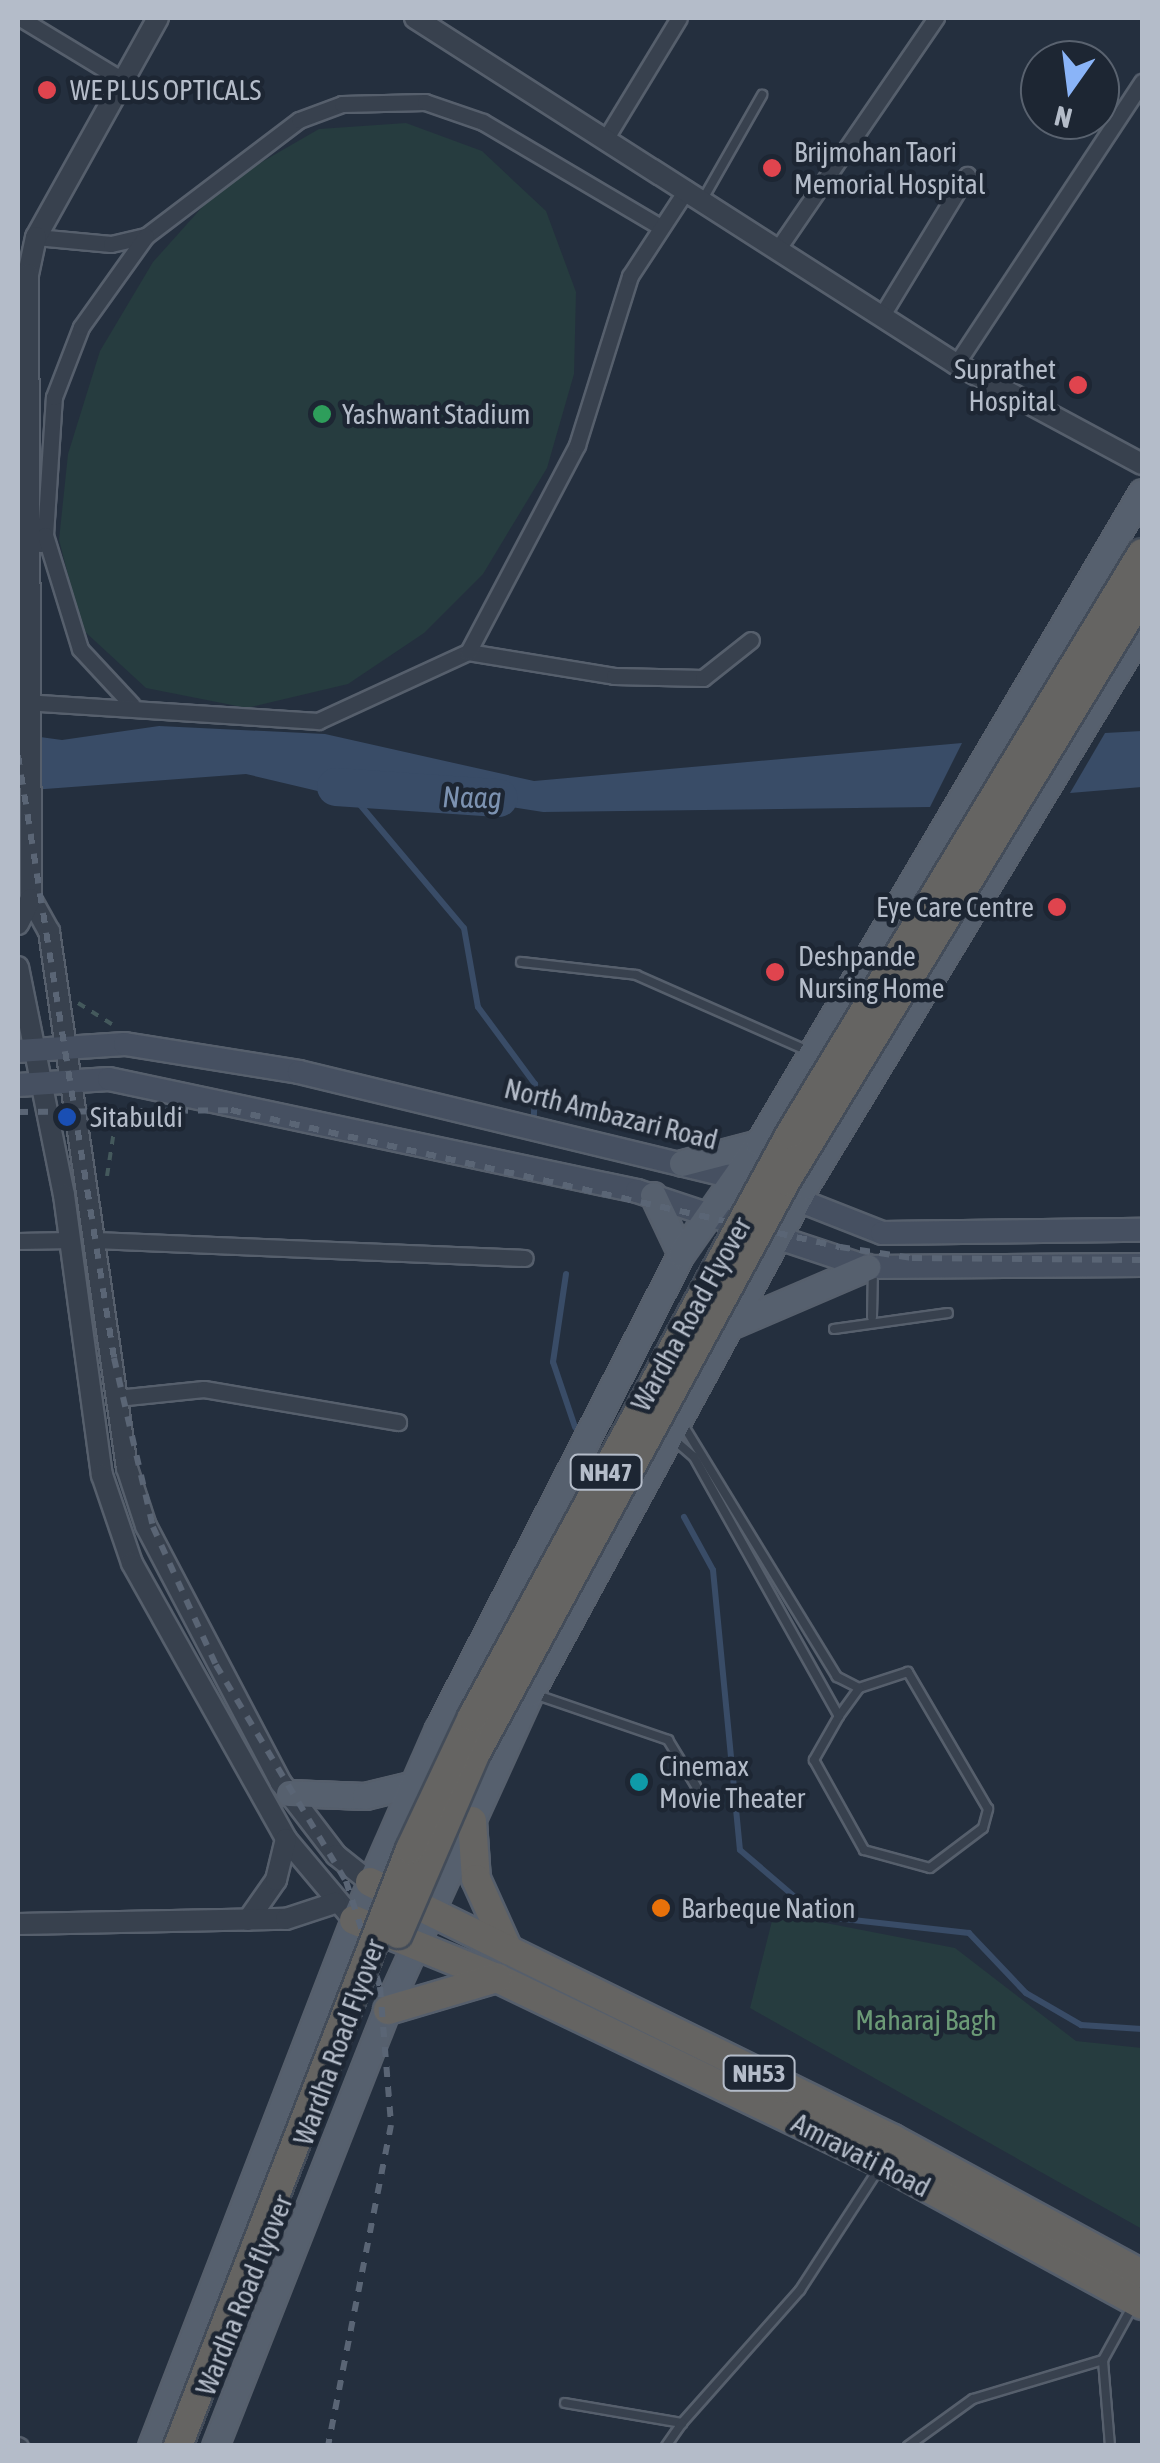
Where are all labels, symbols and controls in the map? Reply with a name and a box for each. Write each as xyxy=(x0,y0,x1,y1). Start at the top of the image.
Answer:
north arrow xyxy=(1020,40,1120,140)
place label: WE PLUS OPTICALS xyxy=(70,73,261,107)
marker: WE PLUS OPTICALS xyxy=(34,77,60,103)
text: N xyxy=(1051,100,1075,135)
place label: Brijmohan Taori Memorial Hospital xyxy=(794,135,985,201)
marker: Brijmohan Taori Memorial Hospital xyxy=(759,155,785,181)
place label: Suprathet Hospital xyxy=(954,352,1056,418)
marker: Suprathet Hospital xyxy=(1065,372,1091,398)
place label: Yashwant Stadium xyxy=(342,397,530,431)
marker: Yashwant Stadium xyxy=(311,403,333,425)
water label: Naag xyxy=(442,778,502,816)
place label: Eye Care Centre xyxy=(876,890,1034,924)
marker: Eye Care Centre xyxy=(1044,894,1070,920)
place label: Deshpande Nursing Home xyxy=(798,939,944,1005)
marker: Deshpande Nursing Home xyxy=(762,959,788,985)
street label: North Ambazari Road xyxy=(501,1071,721,1157)
place label: Sitabuldi xyxy=(90,1100,183,1134)
marker: Sitabuldi xyxy=(54,1104,80,1130)
street label: Wardha Road Flyover xyxy=(624,1211,758,1417)
road number: NH47 xyxy=(568,1452,644,1492)
place label: Cinemax Movie Theater xyxy=(659,1749,805,1815)
marker: Cinemax Movie Theater xyxy=(628,1771,650,1793)
place label: Barbeque Nation xyxy=(681,1891,856,1925)
marker: Barbeque Nation xyxy=(650,1897,672,1919)
street label: Wardha Road Flyover xyxy=(286,1935,392,2149)
park label: Maharaj Bagh xyxy=(855,2003,997,2037)
road number: NH53 xyxy=(722,2053,796,2093)
street label: Amravati Road xyxy=(786,2106,936,2204)
street label: Wardha Road flyover xyxy=(189,2190,299,2400)

